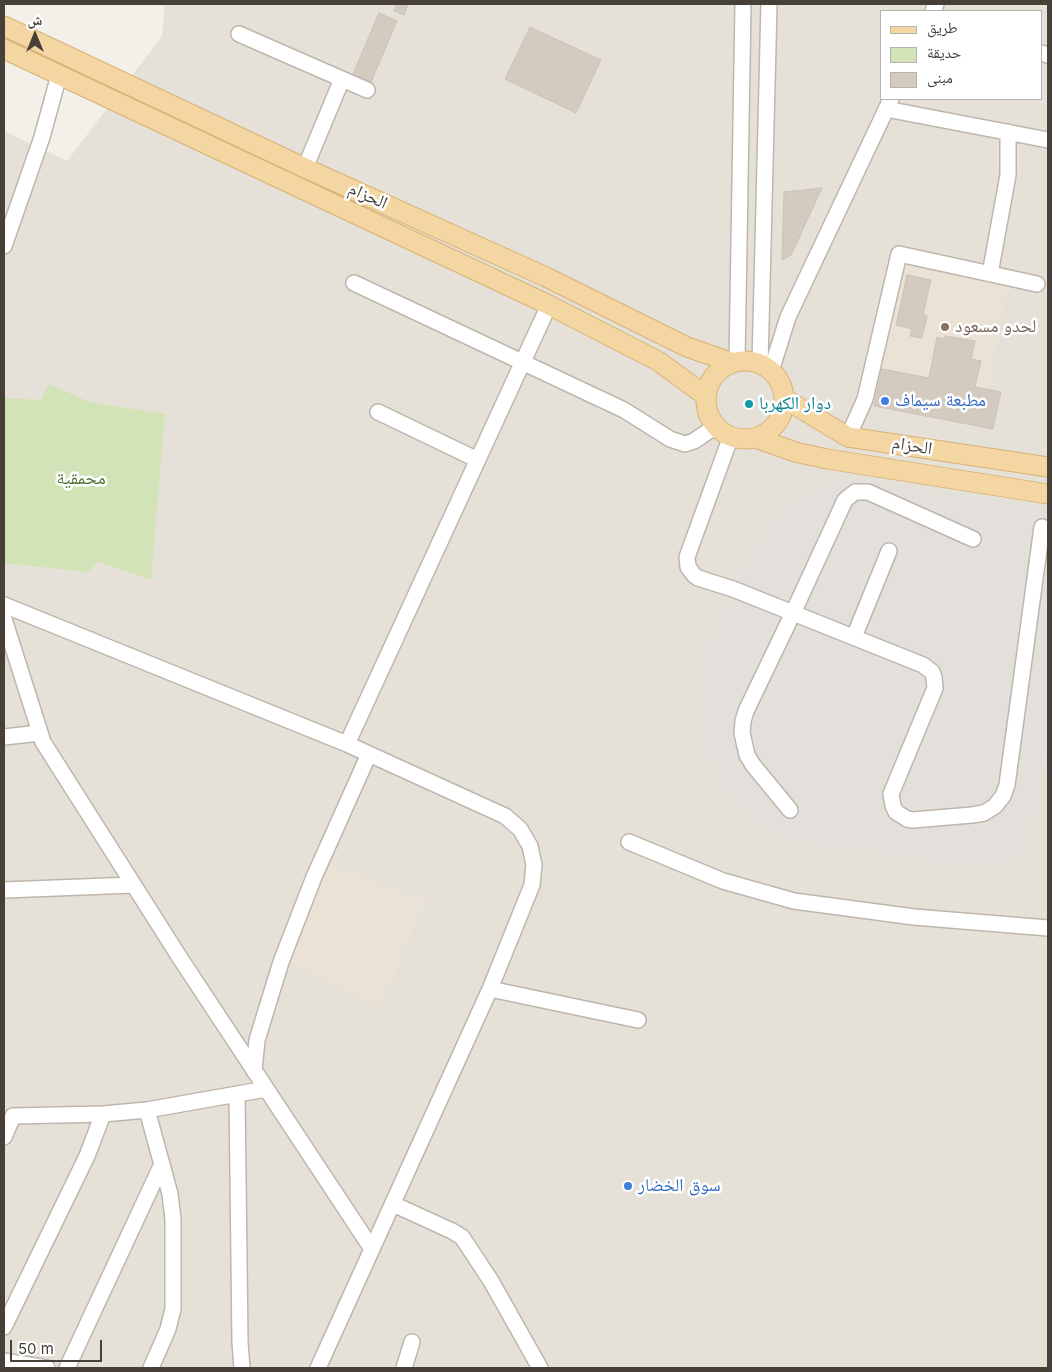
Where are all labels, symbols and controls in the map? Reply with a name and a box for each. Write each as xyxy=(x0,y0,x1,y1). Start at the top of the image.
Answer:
north arrow xyxy=(10,10,60,60)
legend xyxy=(880,10,1042,100)
text: ش xyxy=(28,11,42,28)
text: طريق xyxy=(927,18,958,37)
text: حديقة xyxy=(927,43,961,62)
text: مبنى xyxy=(927,68,953,87)
street label: الحزام xyxy=(345,178,391,214)
place label: لحدو مسعود xyxy=(955,316,1036,338)
marker: لحدو مسعود xyxy=(939,321,951,333)
place label: مطبعة سيماف xyxy=(895,390,986,412)
place label: دوار الكهربا xyxy=(759,393,831,415)
marker: مطبعة سيماف xyxy=(879,395,891,407)
marker: دوار الكهربا xyxy=(743,398,755,410)
street label: الحزام xyxy=(890,432,934,460)
park label: محمقية xyxy=(56,468,106,490)
place label: سوق الخضار xyxy=(638,1175,721,1197)
marker: سوق الخضار xyxy=(622,1180,634,1192)
scale bar xyxy=(12,1330,105,1362)
text: 50 m xyxy=(18,1339,54,1358)

